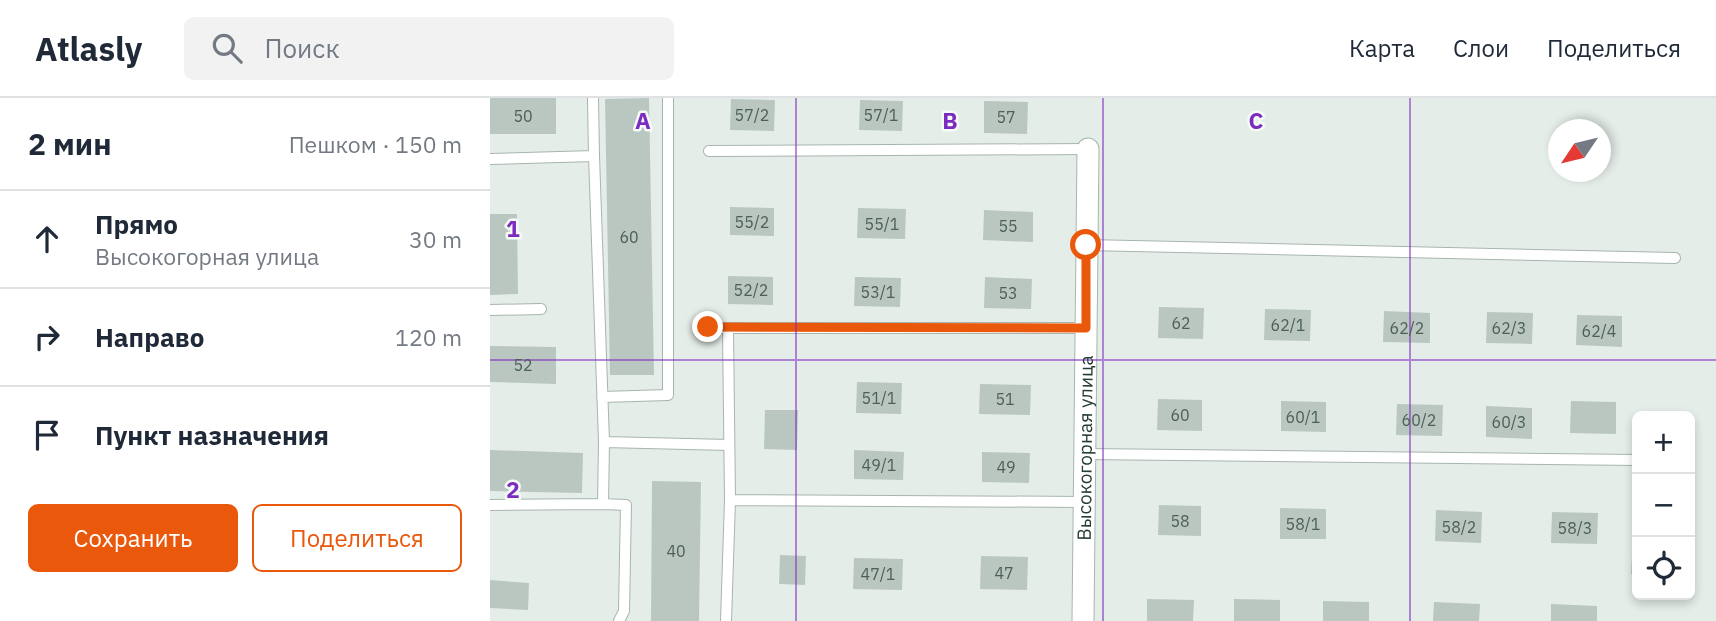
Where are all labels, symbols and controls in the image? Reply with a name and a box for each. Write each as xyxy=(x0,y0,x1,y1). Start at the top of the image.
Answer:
search box xyxy=(184,17,674,80)
text: Atlasly xyxy=(35,27,142,70)
icon: search xyxy=(208,29,246,67)
text: Поиск xyxy=(264,31,340,65)
text: Карта xyxy=(1349,32,1415,64)
text: Слои xyxy=(1453,32,1509,64)
text: Поделиться xyxy=(1547,32,1681,64)
text: A xyxy=(635,105,651,135)
house number: 57/2 xyxy=(735,105,769,125)
house number: 57/1 xyxy=(864,105,898,125)
text: B xyxy=(942,105,958,135)
text: C xyxy=(1249,105,1264,135)
house number: 50 xyxy=(513,106,533,126)
house number: 57 xyxy=(996,107,1016,127)
north arrow xyxy=(1548,119,1611,182)
text: 2 мин xyxy=(28,124,112,163)
text: Пешком · 150 m xyxy=(289,129,462,159)
text: Прямо xyxy=(95,207,178,241)
house number: 55/2 xyxy=(735,212,769,232)
text: 1 xyxy=(506,213,520,243)
house number: 55/1 xyxy=(865,214,899,234)
house number: 55 xyxy=(998,216,1018,236)
icon: ahead xyxy=(28,220,66,258)
text: 30 m xyxy=(409,224,462,254)
house number: 60 xyxy=(619,227,639,247)
route start xyxy=(1070,229,1101,260)
text: Высокогорная улица xyxy=(95,241,319,271)
house number: 52/2 xyxy=(734,280,768,300)
house number: 53/1 xyxy=(861,282,895,302)
house number: 53 xyxy=(998,283,1018,303)
route end xyxy=(692,311,723,342)
house number: 62 xyxy=(1171,313,1191,333)
house number: 62/1 xyxy=(1271,315,1305,335)
icon: right xyxy=(28,318,66,356)
house number: 62/2 xyxy=(1390,318,1424,338)
house number: 62/3 xyxy=(1492,318,1526,338)
text: Направо xyxy=(95,320,204,354)
house number: 62/4 xyxy=(1582,321,1616,341)
text: 120 m xyxy=(395,322,462,352)
house number: 52 xyxy=(513,355,533,375)
street label: Высокогорная улица xyxy=(1072,355,1098,541)
house number: 51/1 xyxy=(862,388,896,408)
house number: 51 xyxy=(995,389,1015,409)
house number: 60 xyxy=(1170,405,1190,425)
house number: 60/1 xyxy=(1286,407,1320,427)
house number: 60/2 xyxy=(1402,410,1436,430)
map controls xyxy=(1632,411,1695,600)
button: + xyxy=(1632,411,1695,474)
house number: 60/3 xyxy=(1492,412,1526,432)
icon: arrive xyxy=(28,416,66,454)
text: Пункт назначения xyxy=(95,418,329,452)
house number: 49/1 xyxy=(862,455,896,475)
house number: 49 xyxy=(996,457,1016,477)
text: 2 xyxy=(506,474,520,504)
button: − xyxy=(1632,474,1695,537)
button: Сохранить xyxy=(28,504,238,572)
button: Поделиться xyxy=(252,504,462,572)
house number: 58 xyxy=(1170,511,1190,531)
house number: 58/1 xyxy=(1286,514,1320,534)
house number: 58/2 xyxy=(1442,517,1476,537)
house number: 58/3 xyxy=(1558,518,1592,538)
button: locate xyxy=(1632,537,1695,600)
house number: 40 xyxy=(666,541,686,561)
house number: 47 xyxy=(994,563,1014,583)
house number: 47/1 xyxy=(861,564,895,584)

